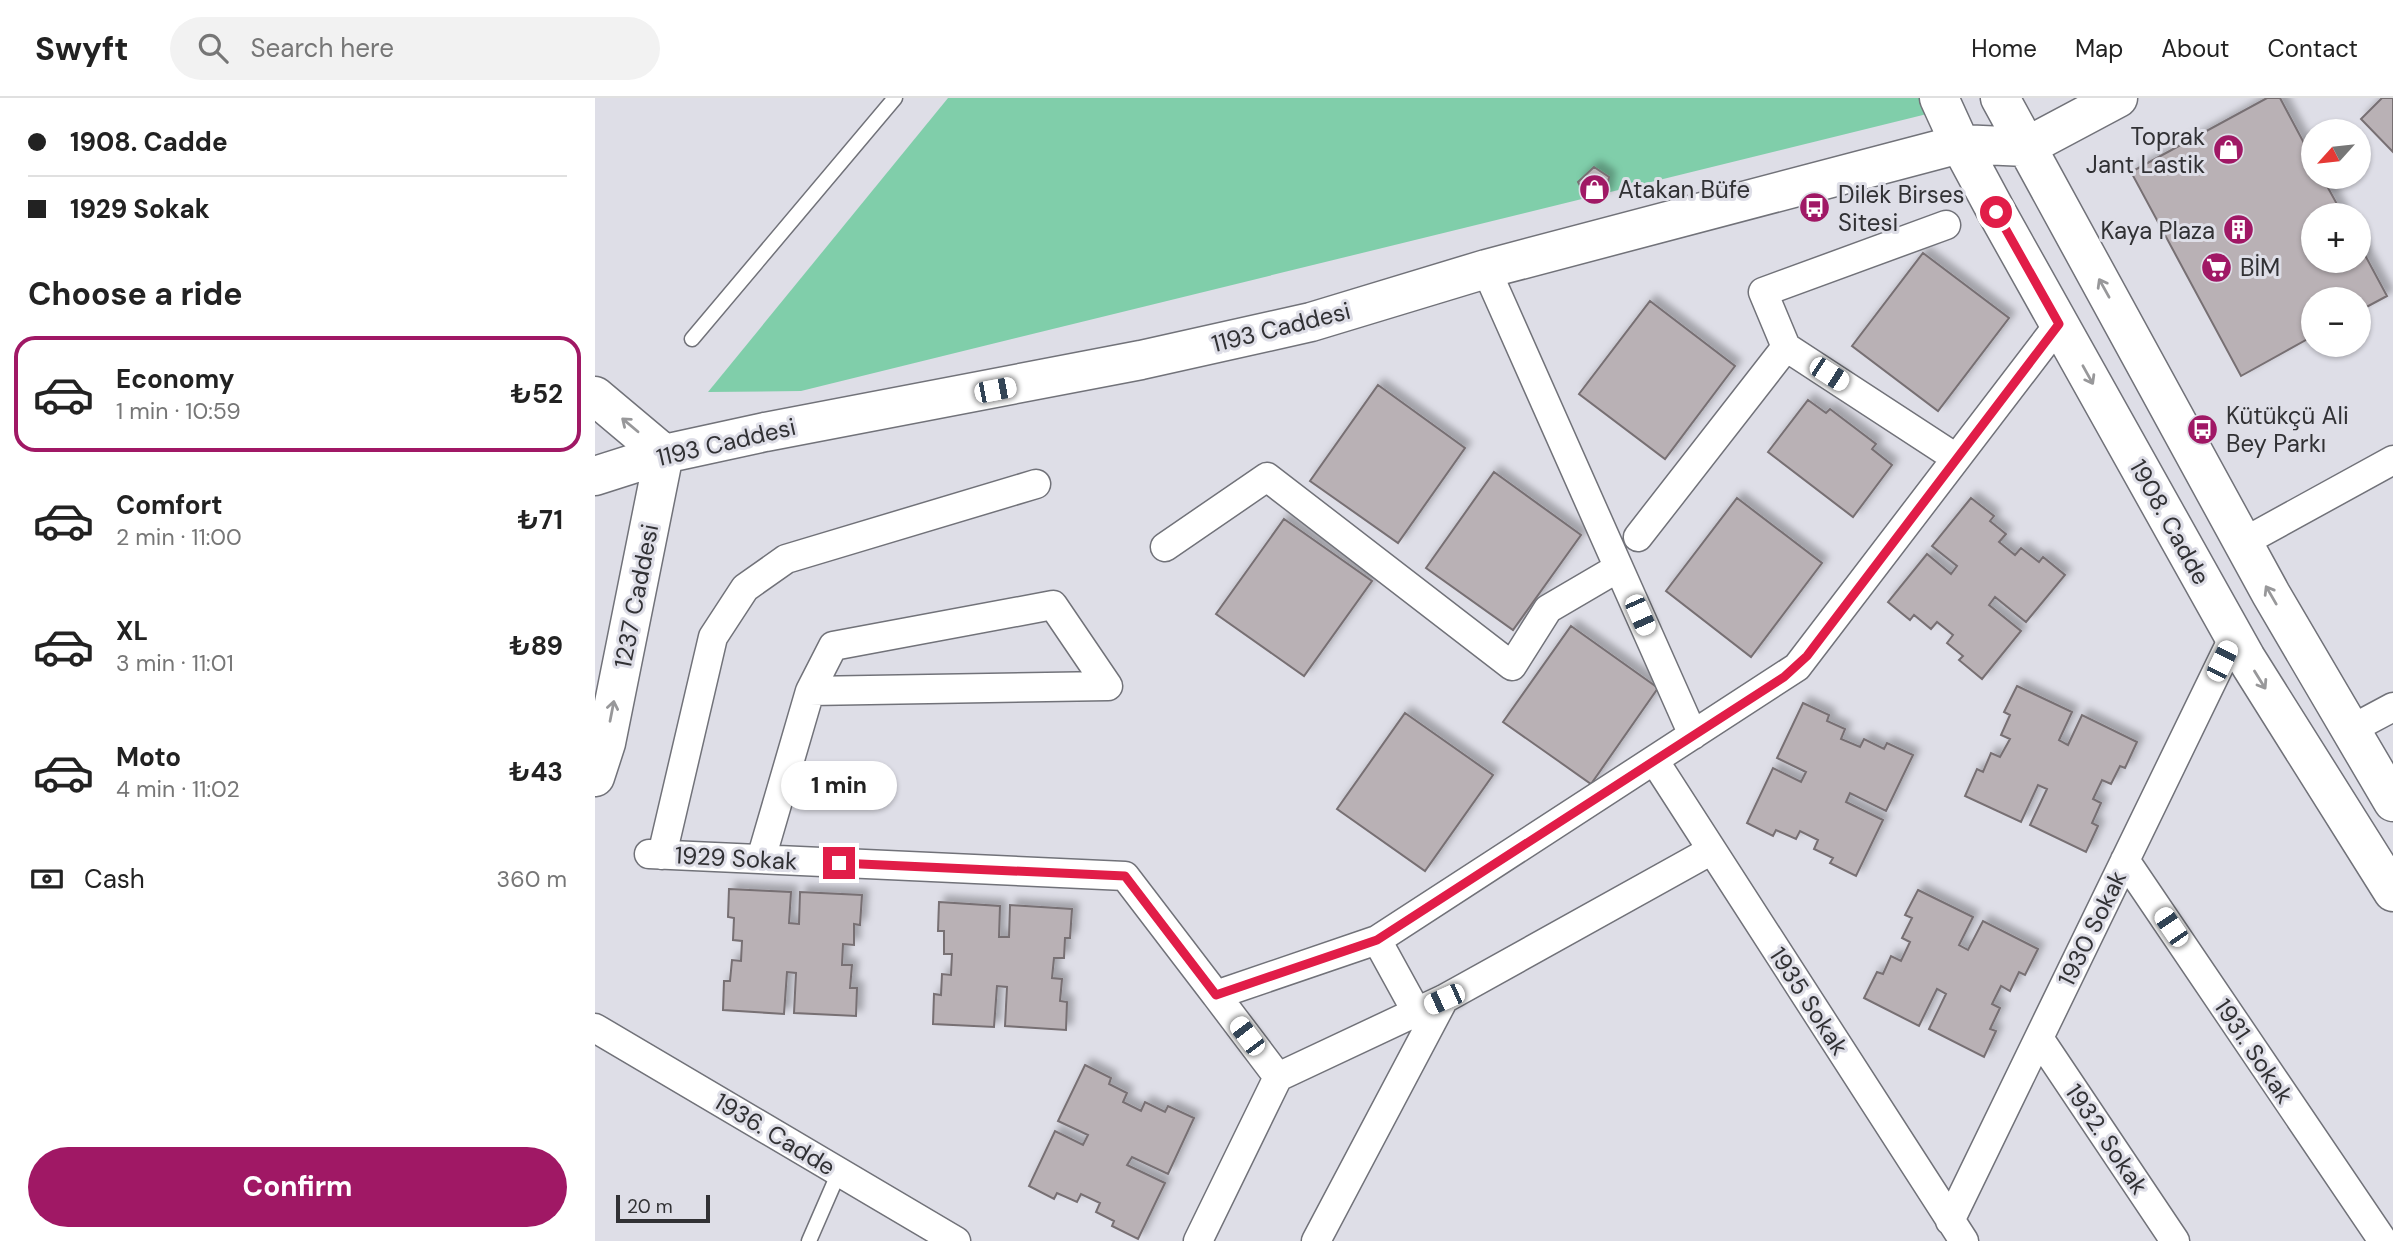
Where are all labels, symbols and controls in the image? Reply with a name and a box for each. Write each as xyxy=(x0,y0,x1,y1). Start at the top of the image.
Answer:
search box xyxy=(170,17,660,80)
text: Swyft xyxy=(35,27,128,70)
icon: search xyxy=(194,29,232,67)
text: Search here xyxy=(250,31,394,65)
text: Home xyxy=(1971,33,2037,64)
text: Map xyxy=(2075,33,2123,64)
text: About xyxy=(2161,33,2230,64)
text: Contact xyxy=(2268,33,2358,64)
north arrow xyxy=(2301,119,2371,189)
map controls xyxy=(2301,119,2371,357)
place label: Toprak Jant Lastik xyxy=(2086,121,2205,180)
text: 1908. Cadde xyxy=(70,125,228,159)
shop icon: Toprak Jant Lastik xyxy=(2211,133,2245,167)
shop icon: Atakan Büfe xyxy=(1578,172,1612,206)
place label: Atakan Büfe xyxy=(1618,174,1750,205)
place label: Dilek Birses Sitesi xyxy=(1838,179,1965,238)
bus stop icon: Dilek Birses Sitesi xyxy=(1798,191,1832,225)
text: 1929 Sokak xyxy=(70,192,210,226)
route start xyxy=(1980,196,2012,228)
button: + xyxy=(2301,203,2371,273)
building icon: Kaya Plaza xyxy=(2221,213,2255,247)
place label: Kaya Plaza xyxy=(2100,215,2215,246)
supermarket icon: BİM xyxy=(2200,250,2234,284)
place label: BİM xyxy=(2240,252,2280,283)
text: Choose a ride xyxy=(28,273,243,315)
one-way arrow xyxy=(2096,279,2110,299)
button: − xyxy=(2301,287,2371,357)
street label: 1193 Caddesi xyxy=(1208,295,1354,359)
car xyxy=(1806,354,1853,394)
text: Economy xyxy=(116,362,234,396)
icon: car xyxy=(32,363,95,426)
one-way arrow xyxy=(2081,365,2095,385)
car xyxy=(973,376,1018,404)
text: ₺52 xyxy=(511,377,563,411)
text: 1 min · 10:59 xyxy=(116,396,241,426)
place label: Kütükçü Ali Bey Parkı xyxy=(2226,400,2349,459)
street label: 1193 Caddesi xyxy=(653,411,799,473)
bus stop icon: Kütükçü Ali Bey Parkı xyxy=(2186,412,2220,446)
one-way arrow xyxy=(621,417,639,433)
street label: 1908. Cadde xyxy=(2123,454,2217,590)
text: Comfort xyxy=(116,488,222,522)
icon: car xyxy=(32,489,95,552)
text: ₺71 xyxy=(518,503,563,537)
street label: 1237 Caddesi xyxy=(607,521,665,671)
text: 2 min · 11:00 xyxy=(116,522,242,552)
one-way arrow xyxy=(2264,586,2278,606)
car xyxy=(1622,592,1659,638)
text: XL xyxy=(116,614,148,648)
icon: car xyxy=(32,615,95,678)
text: ₺89 xyxy=(509,629,563,663)
car xyxy=(2204,638,2241,684)
text: 3 min · 11:01 xyxy=(116,648,234,678)
one-way arrow xyxy=(2253,670,2267,690)
one-way arrow xyxy=(606,700,620,723)
text: Moto xyxy=(116,740,181,774)
icon: car xyxy=(32,741,95,804)
text: ₺43 xyxy=(509,755,563,789)
callout: 1 min xyxy=(781,762,897,810)
text: 1 min xyxy=(811,770,867,800)
text: 4 min · 11:02 xyxy=(116,774,240,804)
street label: 1929 Sokak xyxy=(674,839,798,877)
route end xyxy=(823,847,855,879)
icon: cash xyxy=(28,860,66,898)
text: Cash xyxy=(84,862,145,896)
text: 360 m xyxy=(497,864,567,894)
street label: 1930 Sokak xyxy=(2051,865,2133,991)
car xyxy=(2151,904,2192,950)
street label: 1935 Sokak xyxy=(1763,941,1855,1061)
car xyxy=(1421,981,1468,1017)
street label: 1931. Sokak xyxy=(2208,993,2300,1109)
car xyxy=(1226,1013,1269,1059)
street label: 1932. Sokak xyxy=(2059,1078,2155,1200)
street label: 1936. Cadde xyxy=(709,1086,841,1182)
button: Confirm xyxy=(28,1147,567,1227)
scale bar xyxy=(616,1192,711,1224)
text: 20 m xyxy=(627,1194,673,1219)

